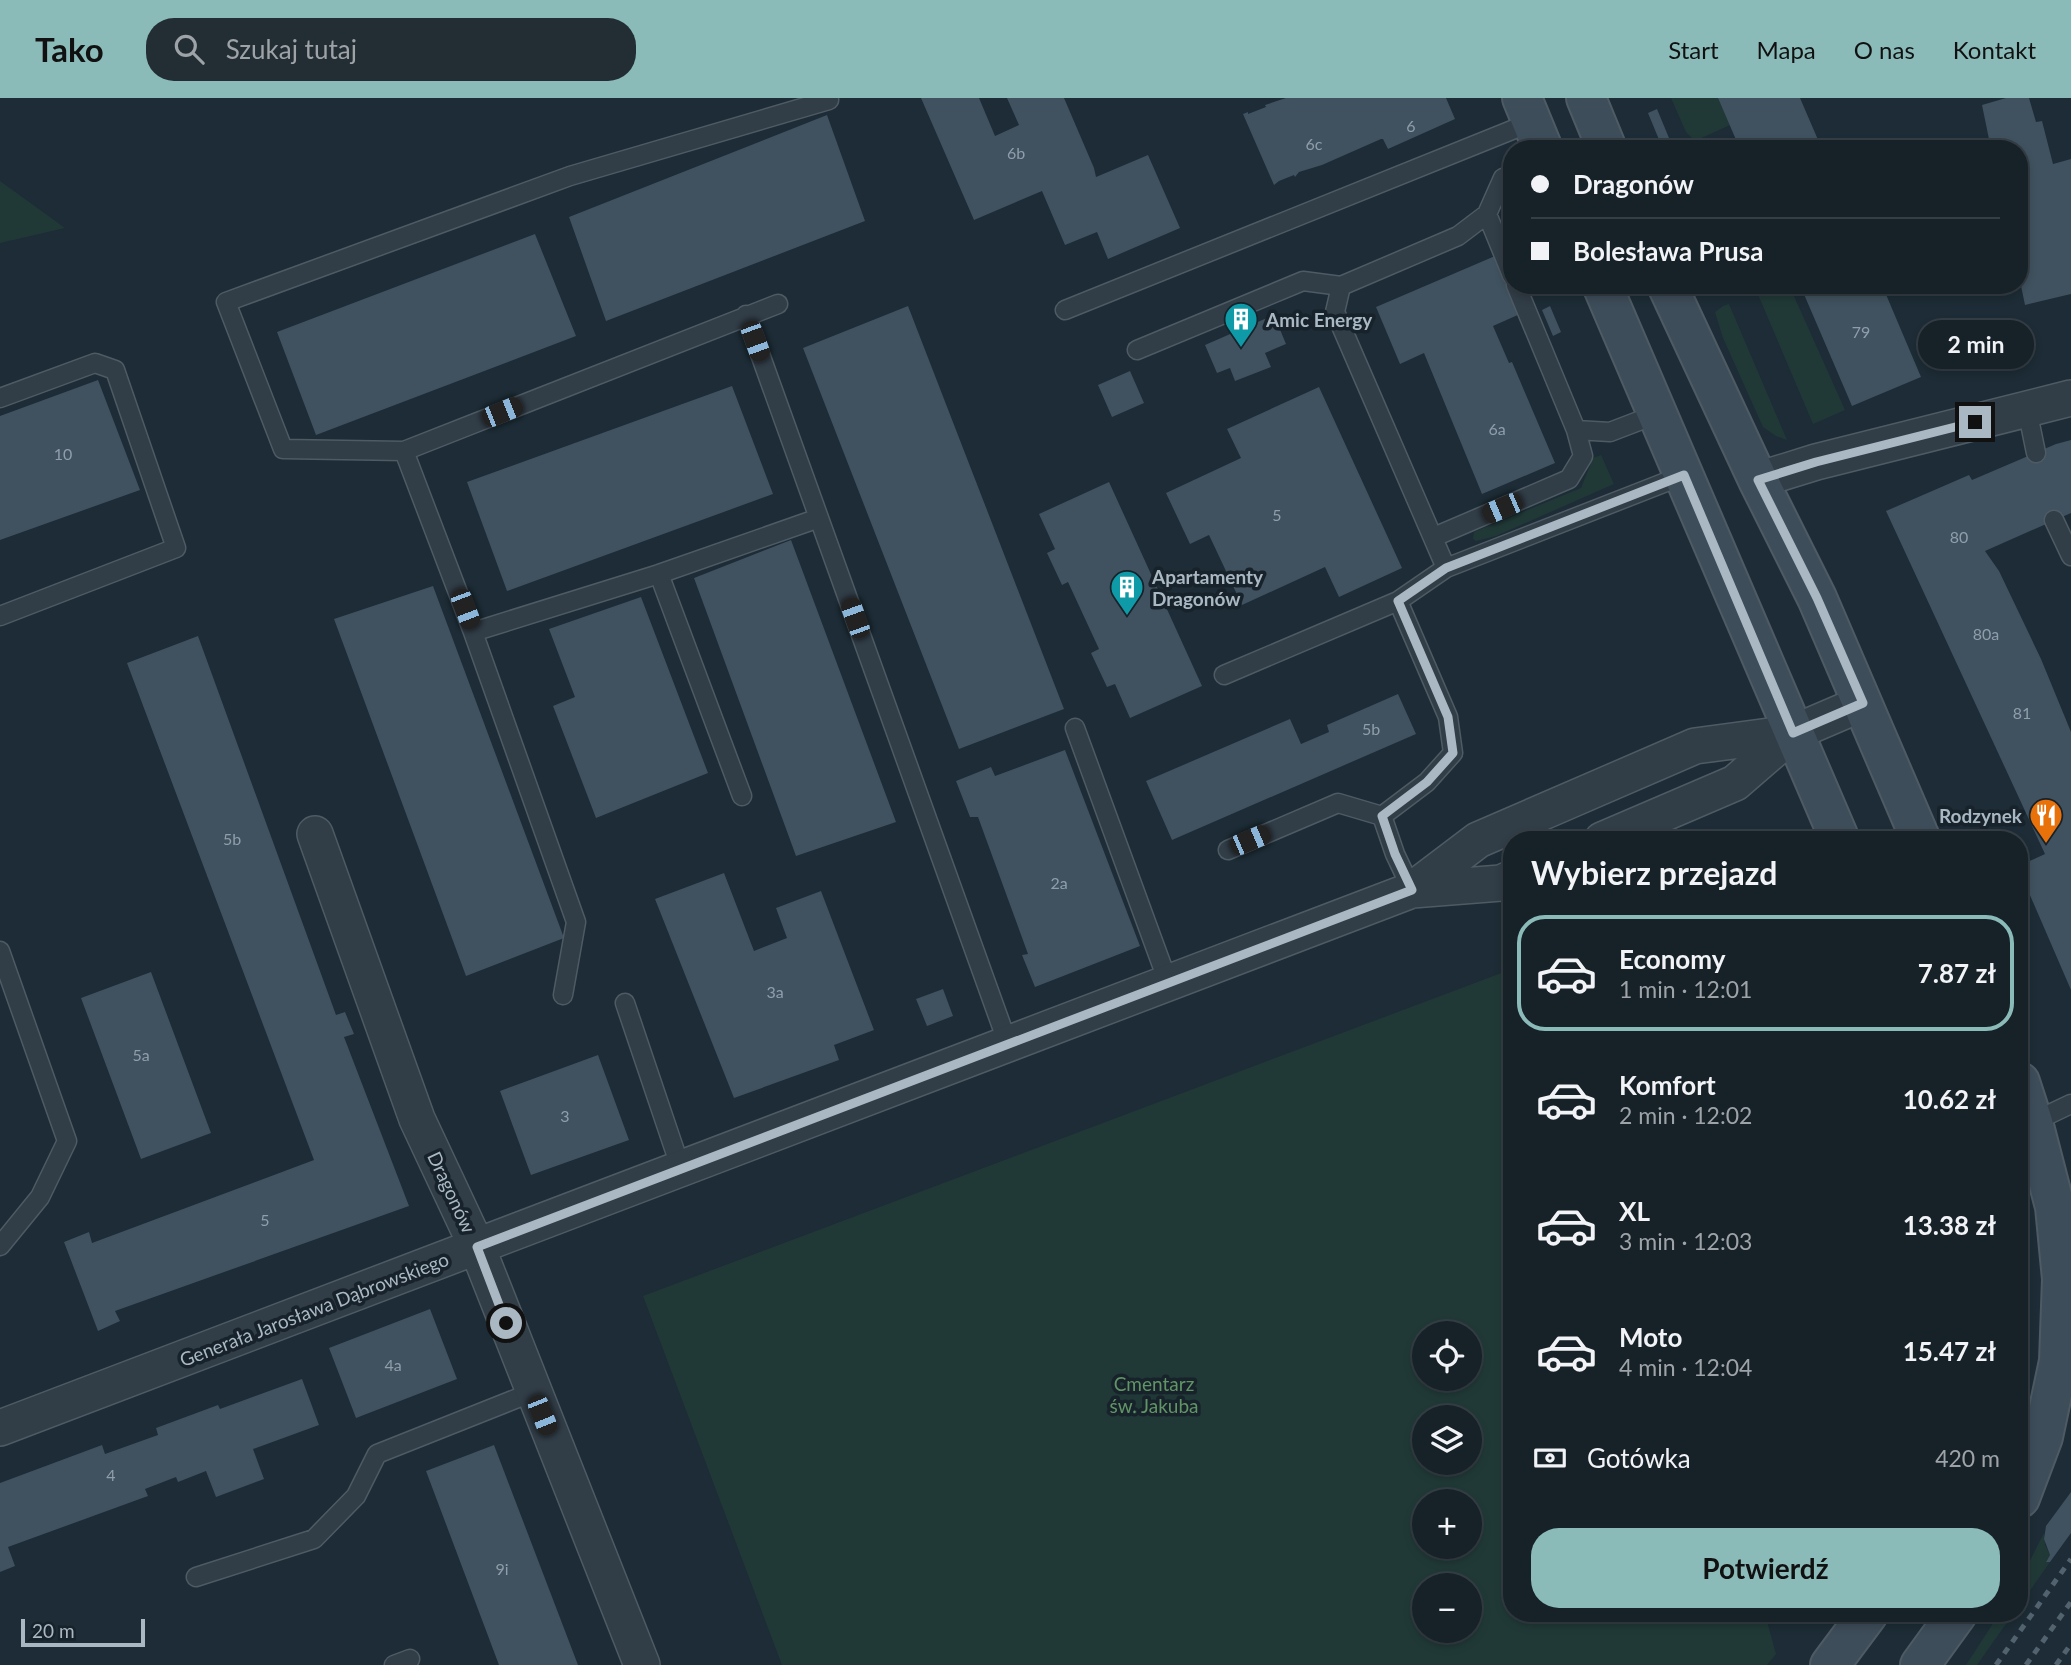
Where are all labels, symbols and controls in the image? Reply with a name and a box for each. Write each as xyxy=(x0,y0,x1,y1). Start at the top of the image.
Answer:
search box xyxy=(146,18,636,81)
text: Tako xyxy=(35,29,104,69)
icon: search xyxy=(170,30,208,68)
text: Szukaj tutaj xyxy=(226,33,357,65)
text: Start xyxy=(1668,35,1719,64)
text: Mapa xyxy=(1757,35,1816,64)
text: O nas xyxy=(1854,35,1915,64)
text: Kontakt xyxy=(1953,35,2036,64)
house number: 6 xyxy=(1406,116,1416,135)
house number: 6c xyxy=(1306,134,1323,153)
house number: 6b xyxy=(1007,143,1025,162)
text: Dragonów xyxy=(1573,168,1694,200)
text: Bolesława Prusa xyxy=(1573,235,1763,267)
building icon: Amic Energy xyxy=(1222,300,1260,349)
place label: Amic Energy xyxy=(1265,308,1373,331)
car xyxy=(738,318,773,364)
callout: 2 min xyxy=(1917,320,2033,370)
house number: 79 xyxy=(1852,322,1870,341)
text: 2 min xyxy=(1947,330,2005,358)
car xyxy=(479,394,526,430)
route end xyxy=(1959,406,1991,438)
house number: 6a xyxy=(1488,419,1506,438)
house number: 10 xyxy=(54,444,72,463)
car xyxy=(1479,490,1526,526)
house number: 5 xyxy=(1272,505,1282,524)
house number: 80 xyxy=(1950,527,1968,546)
place label: Apartamenty Dragonów xyxy=(1151,565,1264,610)
building icon: Apartamenty Dragonów xyxy=(1108,568,1146,617)
car xyxy=(448,586,483,632)
car xyxy=(838,595,873,641)
house number: 80a xyxy=(1973,624,1999,643)
house number: 81 xyxy=(2013,703,2031,722)
house number: 5b xyxy=(1362,719,1380,738)
restaurant icon: Rodzynek xyxy=(2027,796,2065,845)
place label: Rodzynek xyxy=(1939,804,2023,827)
car xyxy=(1227,822,1274,858)
house number: 5b xyxy=(223,829,241,848)
text: Wybierz przejazd xyxy=(1531,853,1777,892)
house number: 2a xyxy=(1050,873,1068,892)
icon: car xyxy=(1535,942,1598,1005)
text: Economy xyxy=(1619,943,1725,975)
text: 7.87 zł xyxy=(1918,957,1996,989)
text: 1 min · 12:01 xyxy=(1619,975,1752,1003)
house number: 3a xyxy=(766,982,784,1001)
house number: 5a xyxy=(132,1045,150,1064)
icon: car xyxy=(1535,1068,1598,1131)
text: Komfort xyxy=(1619,1069,1716,1101)
text: 10.62 zł xyxy=(1903,1083,1996,1115)
text: 2 min · 12:02 xyxy=(1619,1101,1752,1129)
house number: 3 xyxy=(560,1106,570,1125)
street label: Dragonów xyxy=(423,1148,481,1236)
icon: car xyxy=(1535,1194,1598,1257)
text: XL xyxy=(1619,1195,1650,1227)
text: 13.38 zł xyxy=(1903,1209,1996,1241)
house number: 5 xyxy=(260,1210,270,1229)
text: 3 min · 12:03 xyxy=(1619,1227,1752,1255)
street label: Generała Jarosława Dąbrowskiego xyxy=(176,1247,452,1371)
route start xyxy=(490,1307,522,1339)
icon: car xyxy=(1535,1320,1598,1383)
map controls xyxy=(1412,1321,1482,1643)
button: locate xyxy=(1412,1321,1482,1391)
text: Moto xyxy=(1619,1321,1682,1353)
text: 15.47 zł xyxy=(1903,1335,1996,1367)
text: 4 min · 12:04 xyxy=(1619,1353,1752,1381)
house number: 4a xyxy=(384,1355,402,1374)
park label: Cmentarz św. Jakuba xyxy=(1110,1372,1198,1417)
car xyxy=(525,1392,560,1438)
button: layers xyxy=(1412,1405,1482,1475)
icon: cash xyxy=(1531,1439,1569,1477)
text: Gotówka xyxy=(1587,1442,1691,1474)
text: 420 m xyxy=(1935,1444,2000,1472)
house number: 4 xyxy=(106,1465,116,1484)
button: + xyxy=(1412,1489,1482,1559)
button: Potwierdź xyxy=(1531,1528,2000,1608)
house number: 9i xyxy=(495,1559,509,1578)
button: − xyxy=(1412,1573,1482,1643)
scale bar xyxy=(21,1616,145,1648)
text: 20 m xyxy=(32,1619,75,1642)

